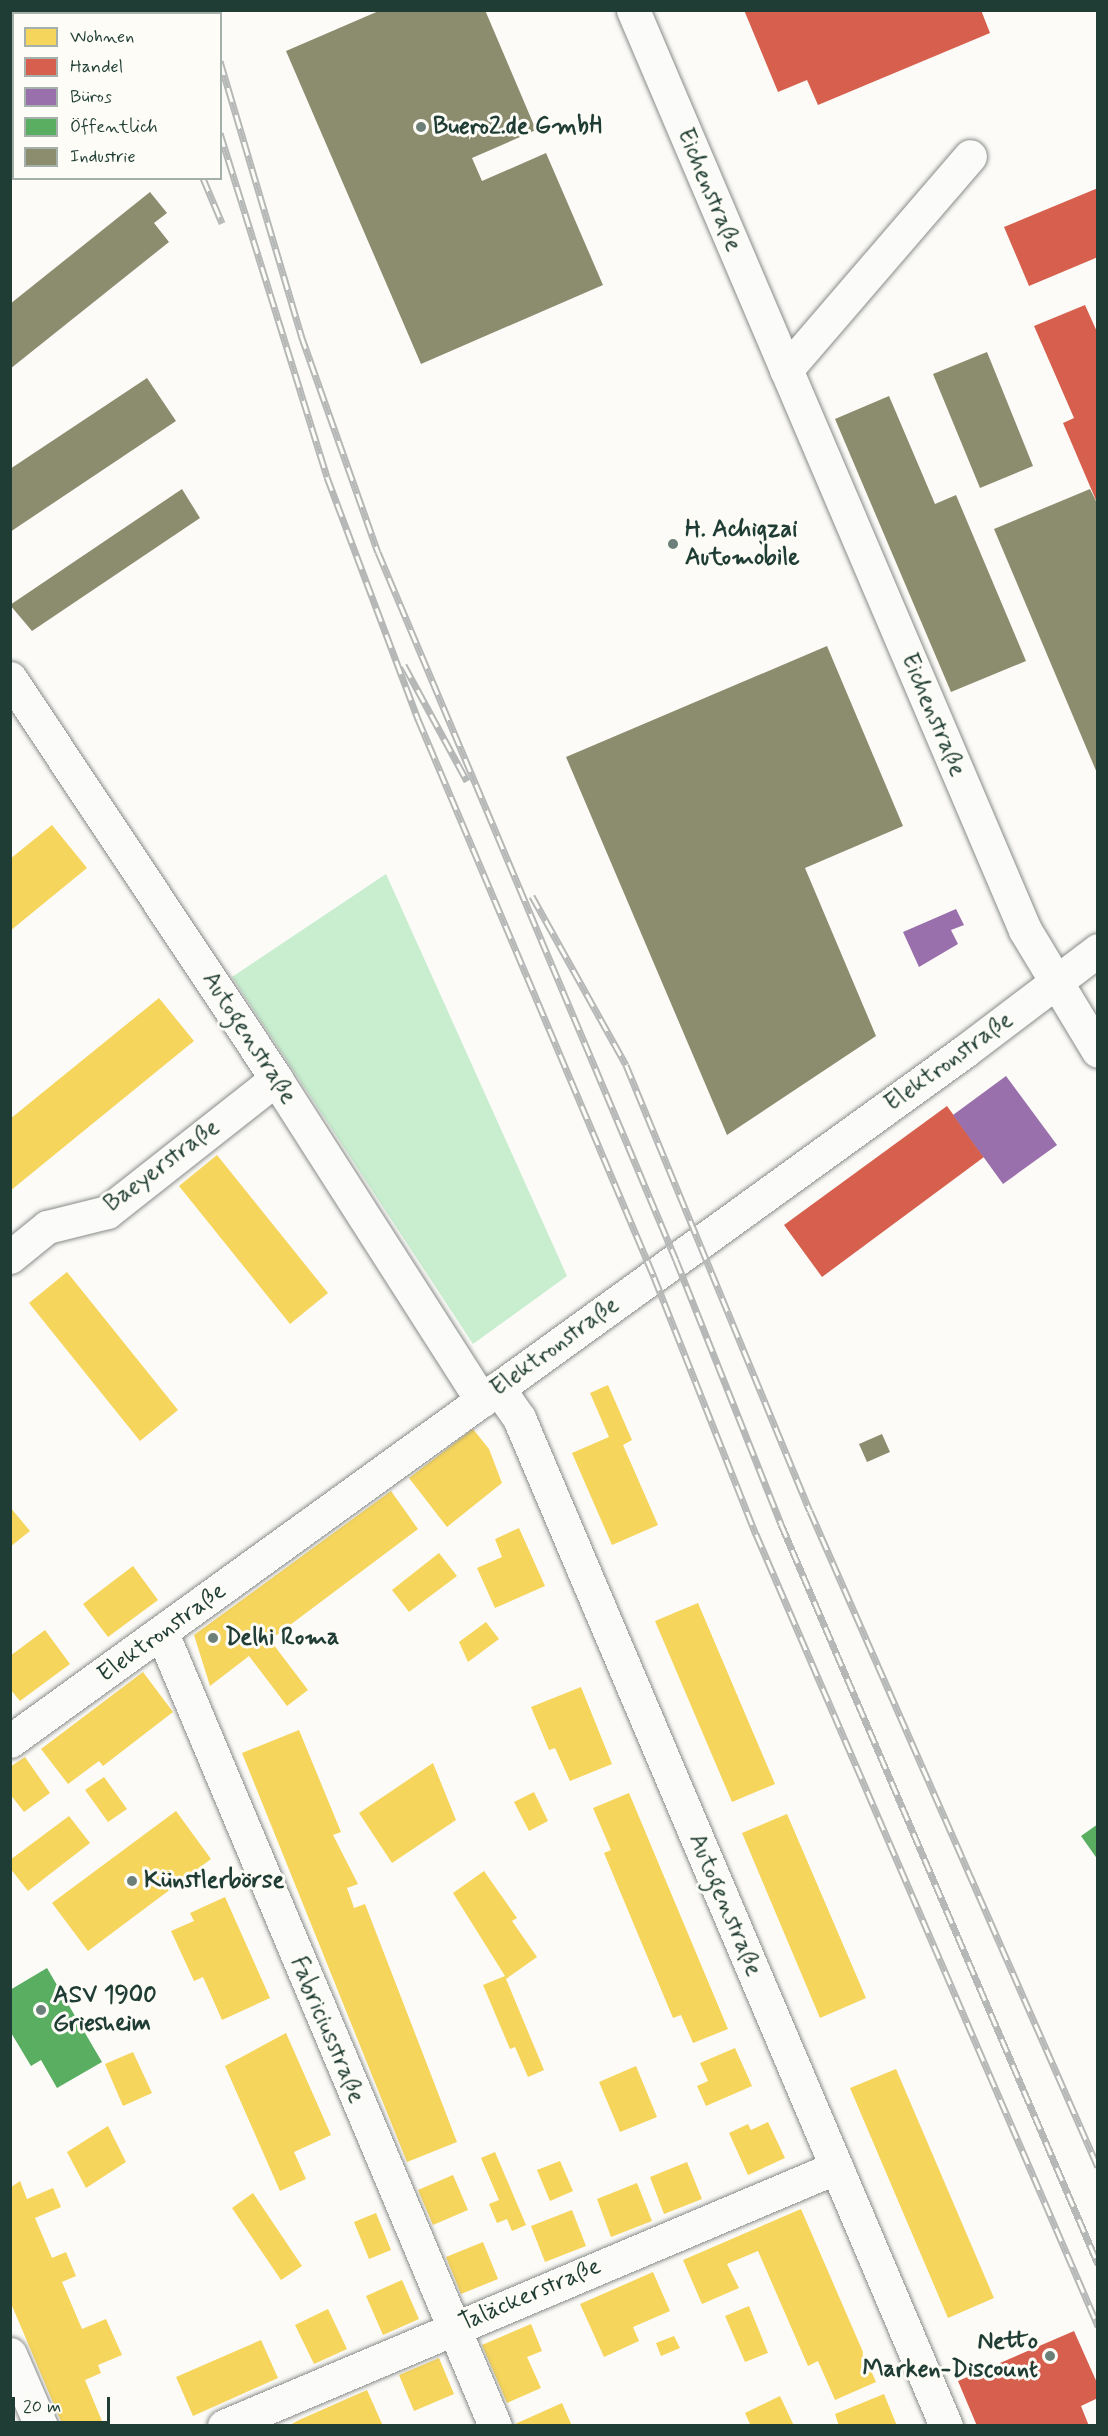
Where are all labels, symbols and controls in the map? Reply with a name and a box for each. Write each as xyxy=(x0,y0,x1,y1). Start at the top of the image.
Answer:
legend xyxy=(12,12,222,180)
text: Wohnen xyxy=(70,25,134,49)
text: Handel xyxy=(70,55,123,79)
text: Büros xyxy=(70,85,112,109)
place label: Buero2.de GmbH xyxy=(433,113,602,141)
text: Öffentlich xyxy=(70,115,158,139)
marker: Buero2.de GmbH xyxy=(414,120,428,134)
street label: Eichenstraße xyxy=(670,124,748,256)
text: Industrie xyxy=(70,145,136,169)
place label: H. Achigzai Automobile xyxy=(685,516,800,572)
marker: H. Achigzai Automobile xyxy=(666,537,680,551)
street label: Eichenstraße xyxy=(894,649,972,781)
street label: Autogenstraße xyxy=(196,966,302,1110)
street label: Elektronstraße xyxy=(879,1006,1019,1118)
street label: Baeyerstraße xyxy=(99,1113,225,1219)
street label: Elektronstraße xyxy=(485,1291,625,1403)
street label: Elektronstraße xyxy=(92,1577,232,1689)
place label: Delhi Roma xyxy=(225,1624,340,1652)
marker: Delhi Roma xyxy=(206,1631,220,1645)
street label: Autogenstraße xyxy=(682,1829,768,1981)
place label: Künstlerbörse xyxy=(144,1867,284,1895)
marker: Künstlerbörse xyxy=(125,1874,139,1888)
street label: Fabriciusstraße xyxy=(283,1952,371,2108)
place label: ASV 1900 Griesheim xyxy=(53,1982,157,2038)
marker: ASV 1900 Griesheim xyxy=(34,2003,48,2017)
street label: Taläckerstraße xyxy=(455,2252,605,2338)
place label: Netto Marken-Discount xyxy=(862,2328,1038,2384)
marker: Netto Marken-Discount xyxy=(1043,2349,1057,2363)
scale bar xyxy=(15,2385,112,2423)
text: 20 m xyxy=(23,2395,61,2419)

